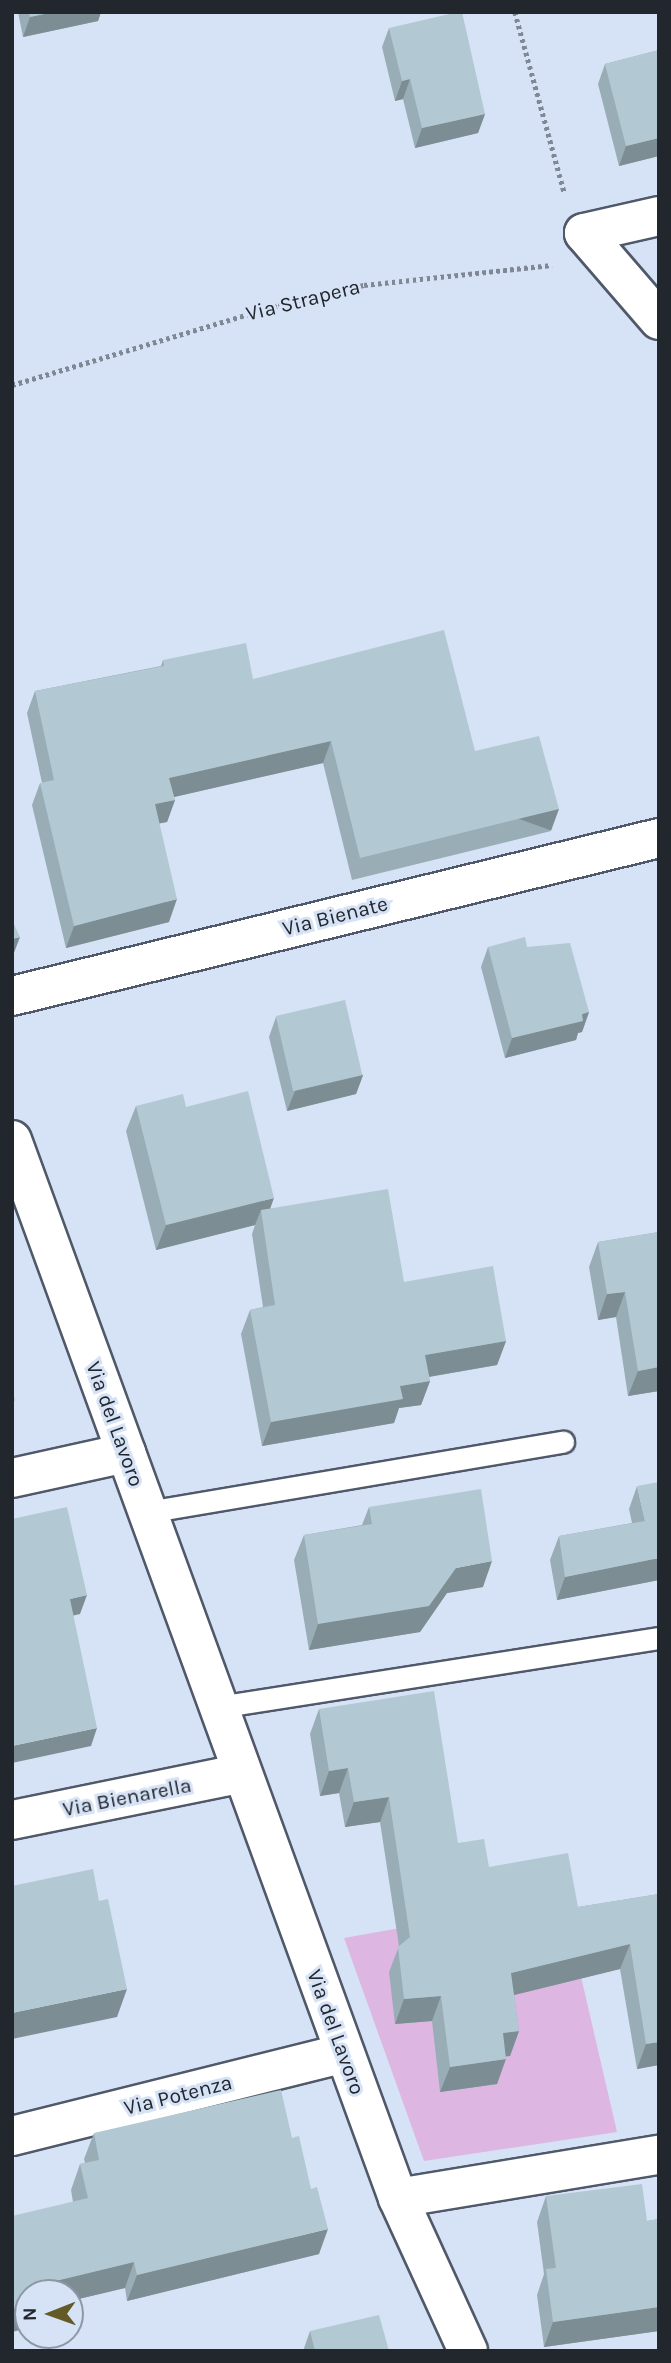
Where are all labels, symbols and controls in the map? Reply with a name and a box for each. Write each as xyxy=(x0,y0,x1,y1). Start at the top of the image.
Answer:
street label: Via Strapera xyxy=(243,274,363,326)
street label: Via Bienate xyxy=(280,891,390,941)
street label: Via del Lavoro xyxy=(81,1358,149,1490)
street label: Via Bienarella xyxy=(60,1772,194,1822)
street label: Via del Lavoro xyxy=(302,1966,370,2098)
street label: Via Potenza xyxy=(121,2069,235,2121)
north arrow xyxy=(14,2279,84,2349)
text: N xyxy=(19,2307,41,2321)

